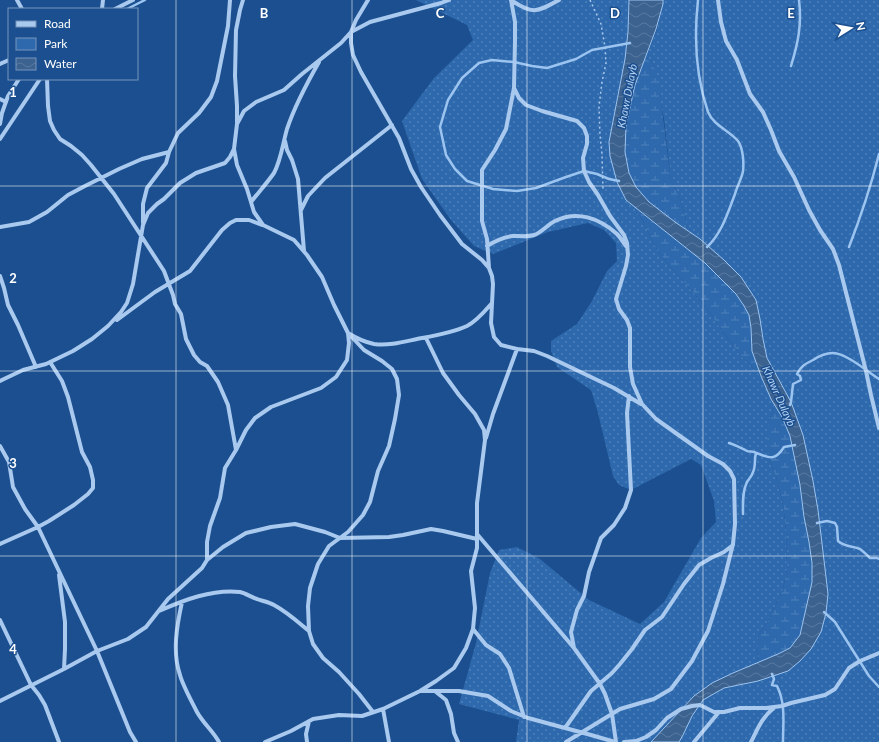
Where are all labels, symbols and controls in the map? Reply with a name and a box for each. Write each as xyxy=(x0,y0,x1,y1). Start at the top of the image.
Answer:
text: B xyxy=(260,5,269,21)
text: C xyxy=(436,5,445,21)
text: D xyxy=(610,5,620,21)
text: E xyxy=(787,5,795,21)
legend xyxy=(8,8,138,80)
north arrow xyxy=(831,8,871,48)
text: Road xyxy=(44,16,71,31)
text: N xyxy=(854,21,868,31)
text: Park xyxy=(44,36,68,51)
text: Water xyxy=(44,56,77,71)
water label: Khawr Dulayb xyxy=(614,63,639,129)
text: 1 xyxy=(9,84,17,100)
text: 2 xyxy=(9,270,17,286)
water label: Khawr Dulayb xyxy=(760,363,799,428)
text: 3 xyxy=(9,455,17,471)
text: 4 xyxy=(9,641,17,657)

